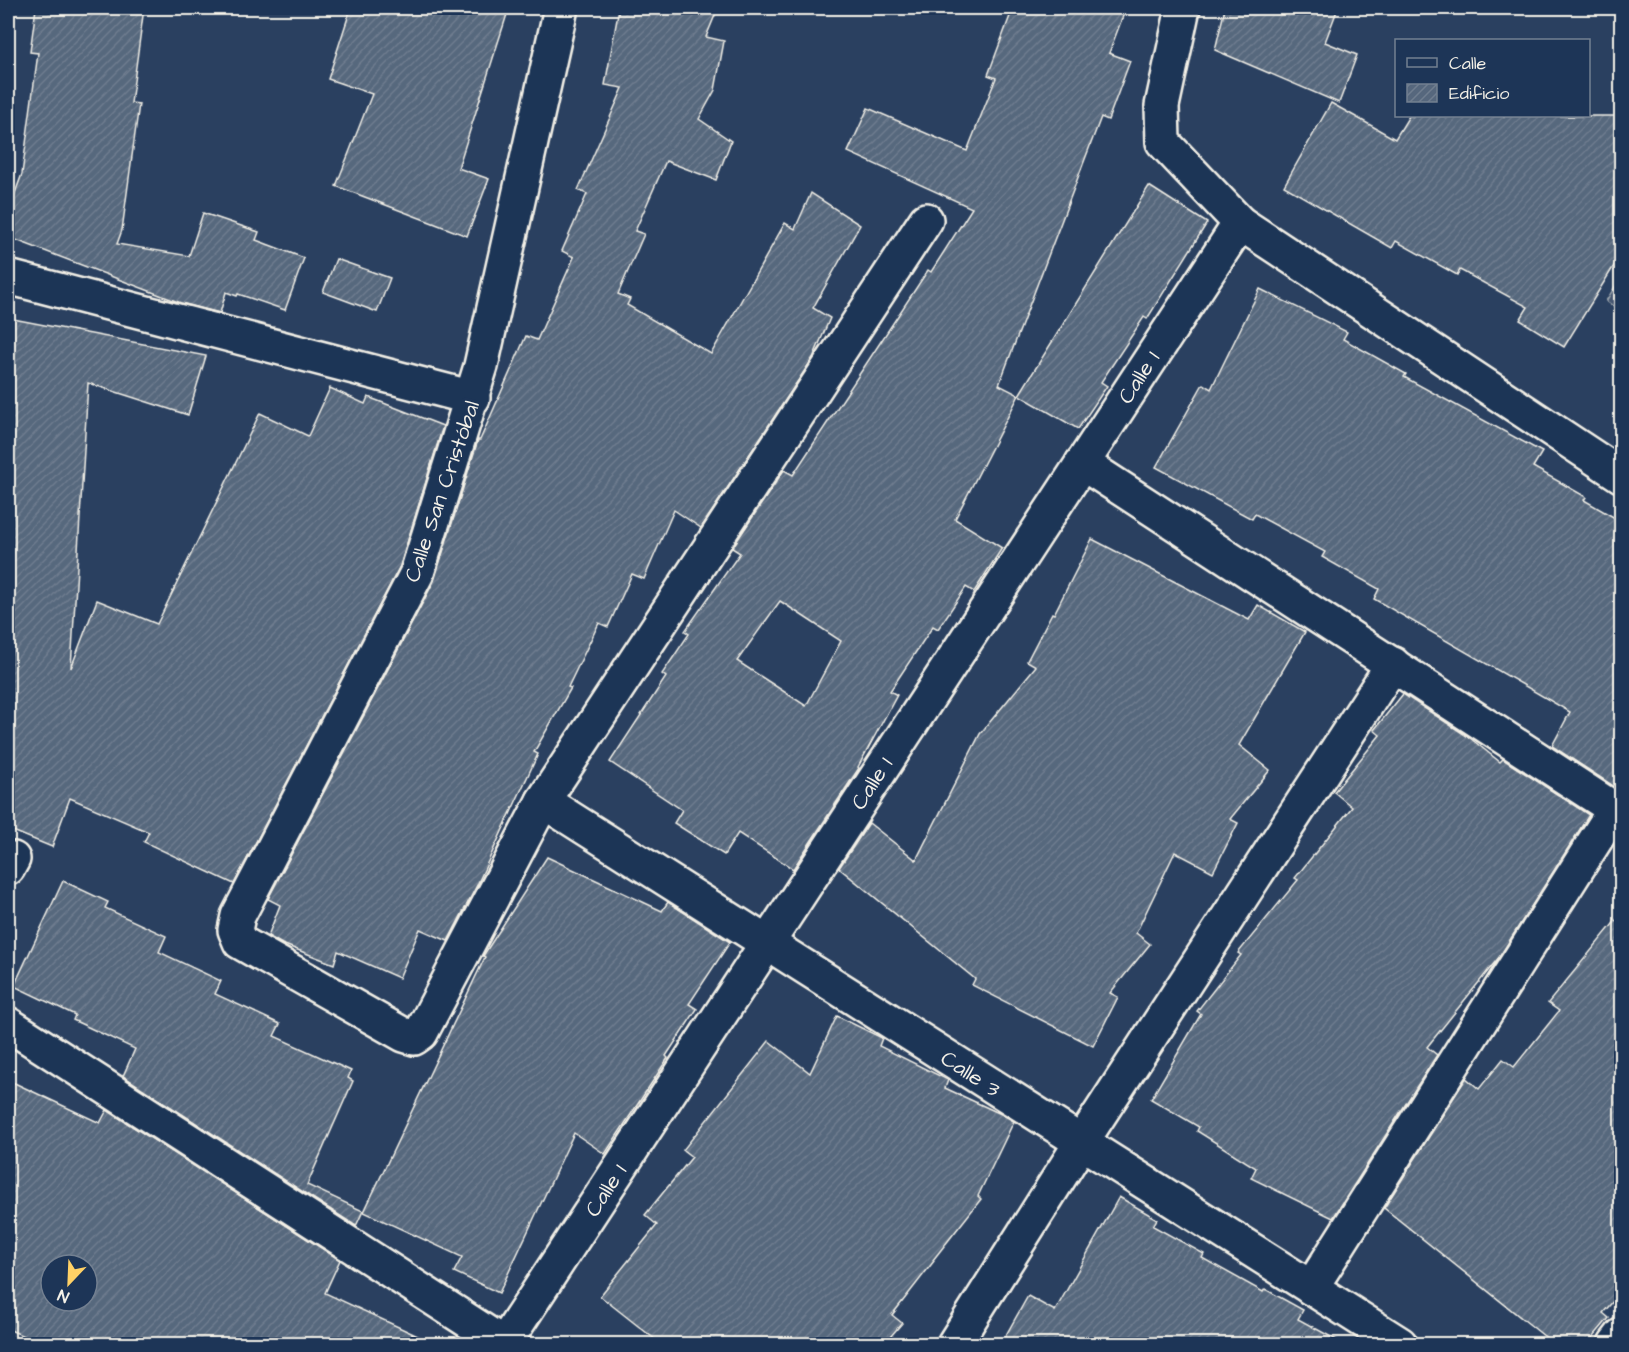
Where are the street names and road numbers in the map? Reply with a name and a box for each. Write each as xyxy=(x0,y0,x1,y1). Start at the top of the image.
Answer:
street label: Calle 1 xyxy=(1111,345,1168,410)
street label: Calle San Cristóbal xyxy=(397,397,488,586)
street label: Calle 1 xyxy=(844,751,901,816)
street label: Calle 3 xyxy=(934,1043,1006,1105)
street label: Calle 1 xyxy=(578,1158,635,1223)

